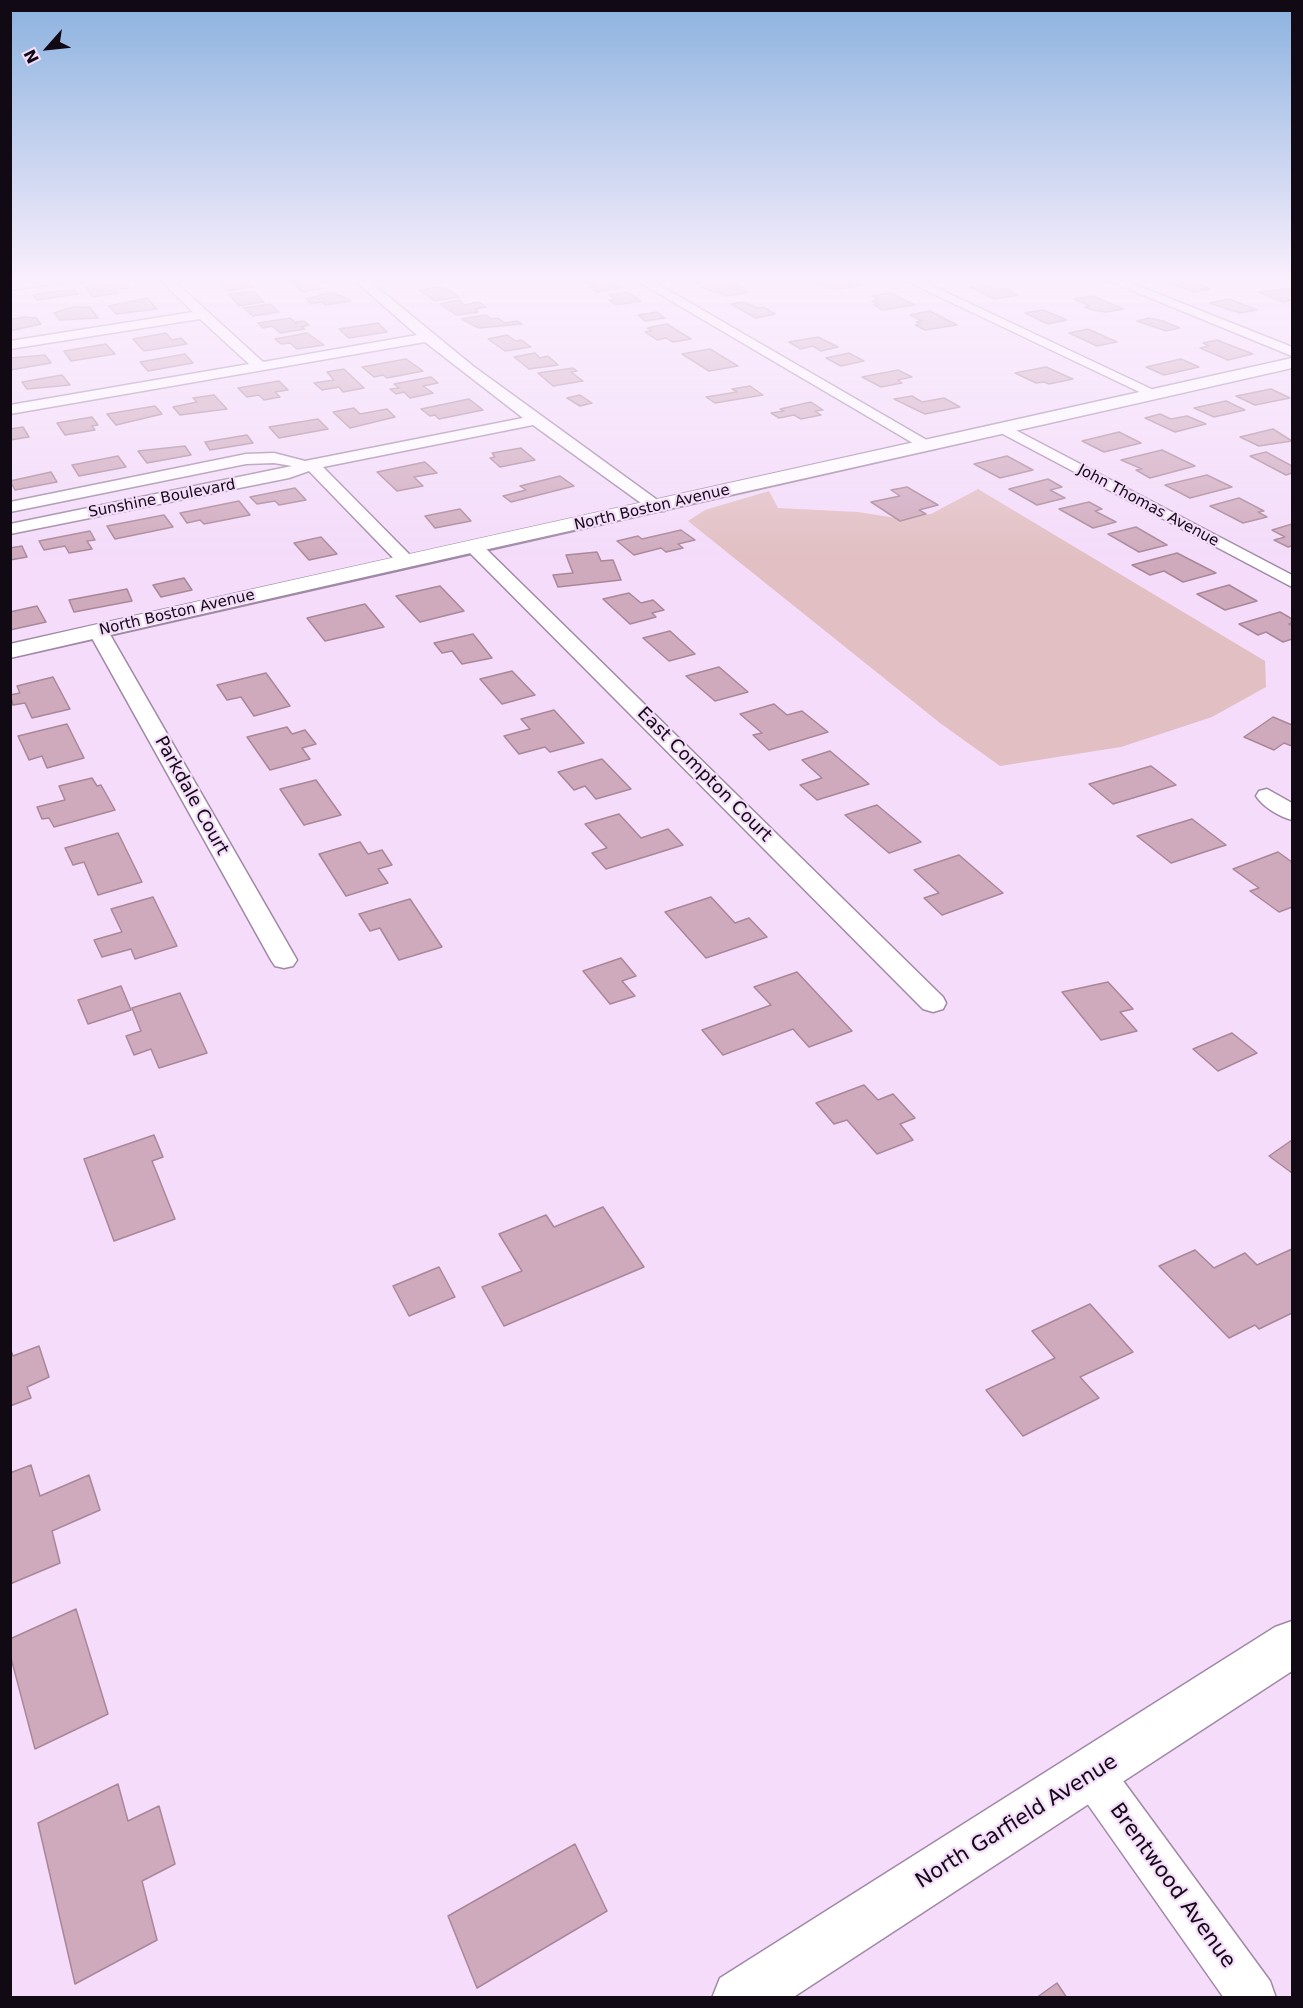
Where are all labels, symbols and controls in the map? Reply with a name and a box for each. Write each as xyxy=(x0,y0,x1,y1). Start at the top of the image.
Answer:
north arrow xyxy=(18,18,78,78)
text: N xyxy=(20,46,43,67)
street label: John Thomas Avenue xyxy=(1074,461,1222,551)
street label: Sunshine Boulevard xyxy=(87,476,237,522)
street label: North Boston Avenue xyxy=(572,481,732,535)
street label: North Boston Avenue xyxy=(97,586,257,640)
street label: East Compton Court xyxy=(632,703,776,847)
street label: Parkdale Court xyxy=(149,733,233,859)
street label: North Garfield Avenue xyxy=(911,1750,1123,1894)
street label: Brentwood Avenue xyxy=(1104,1799,1240,1973)

